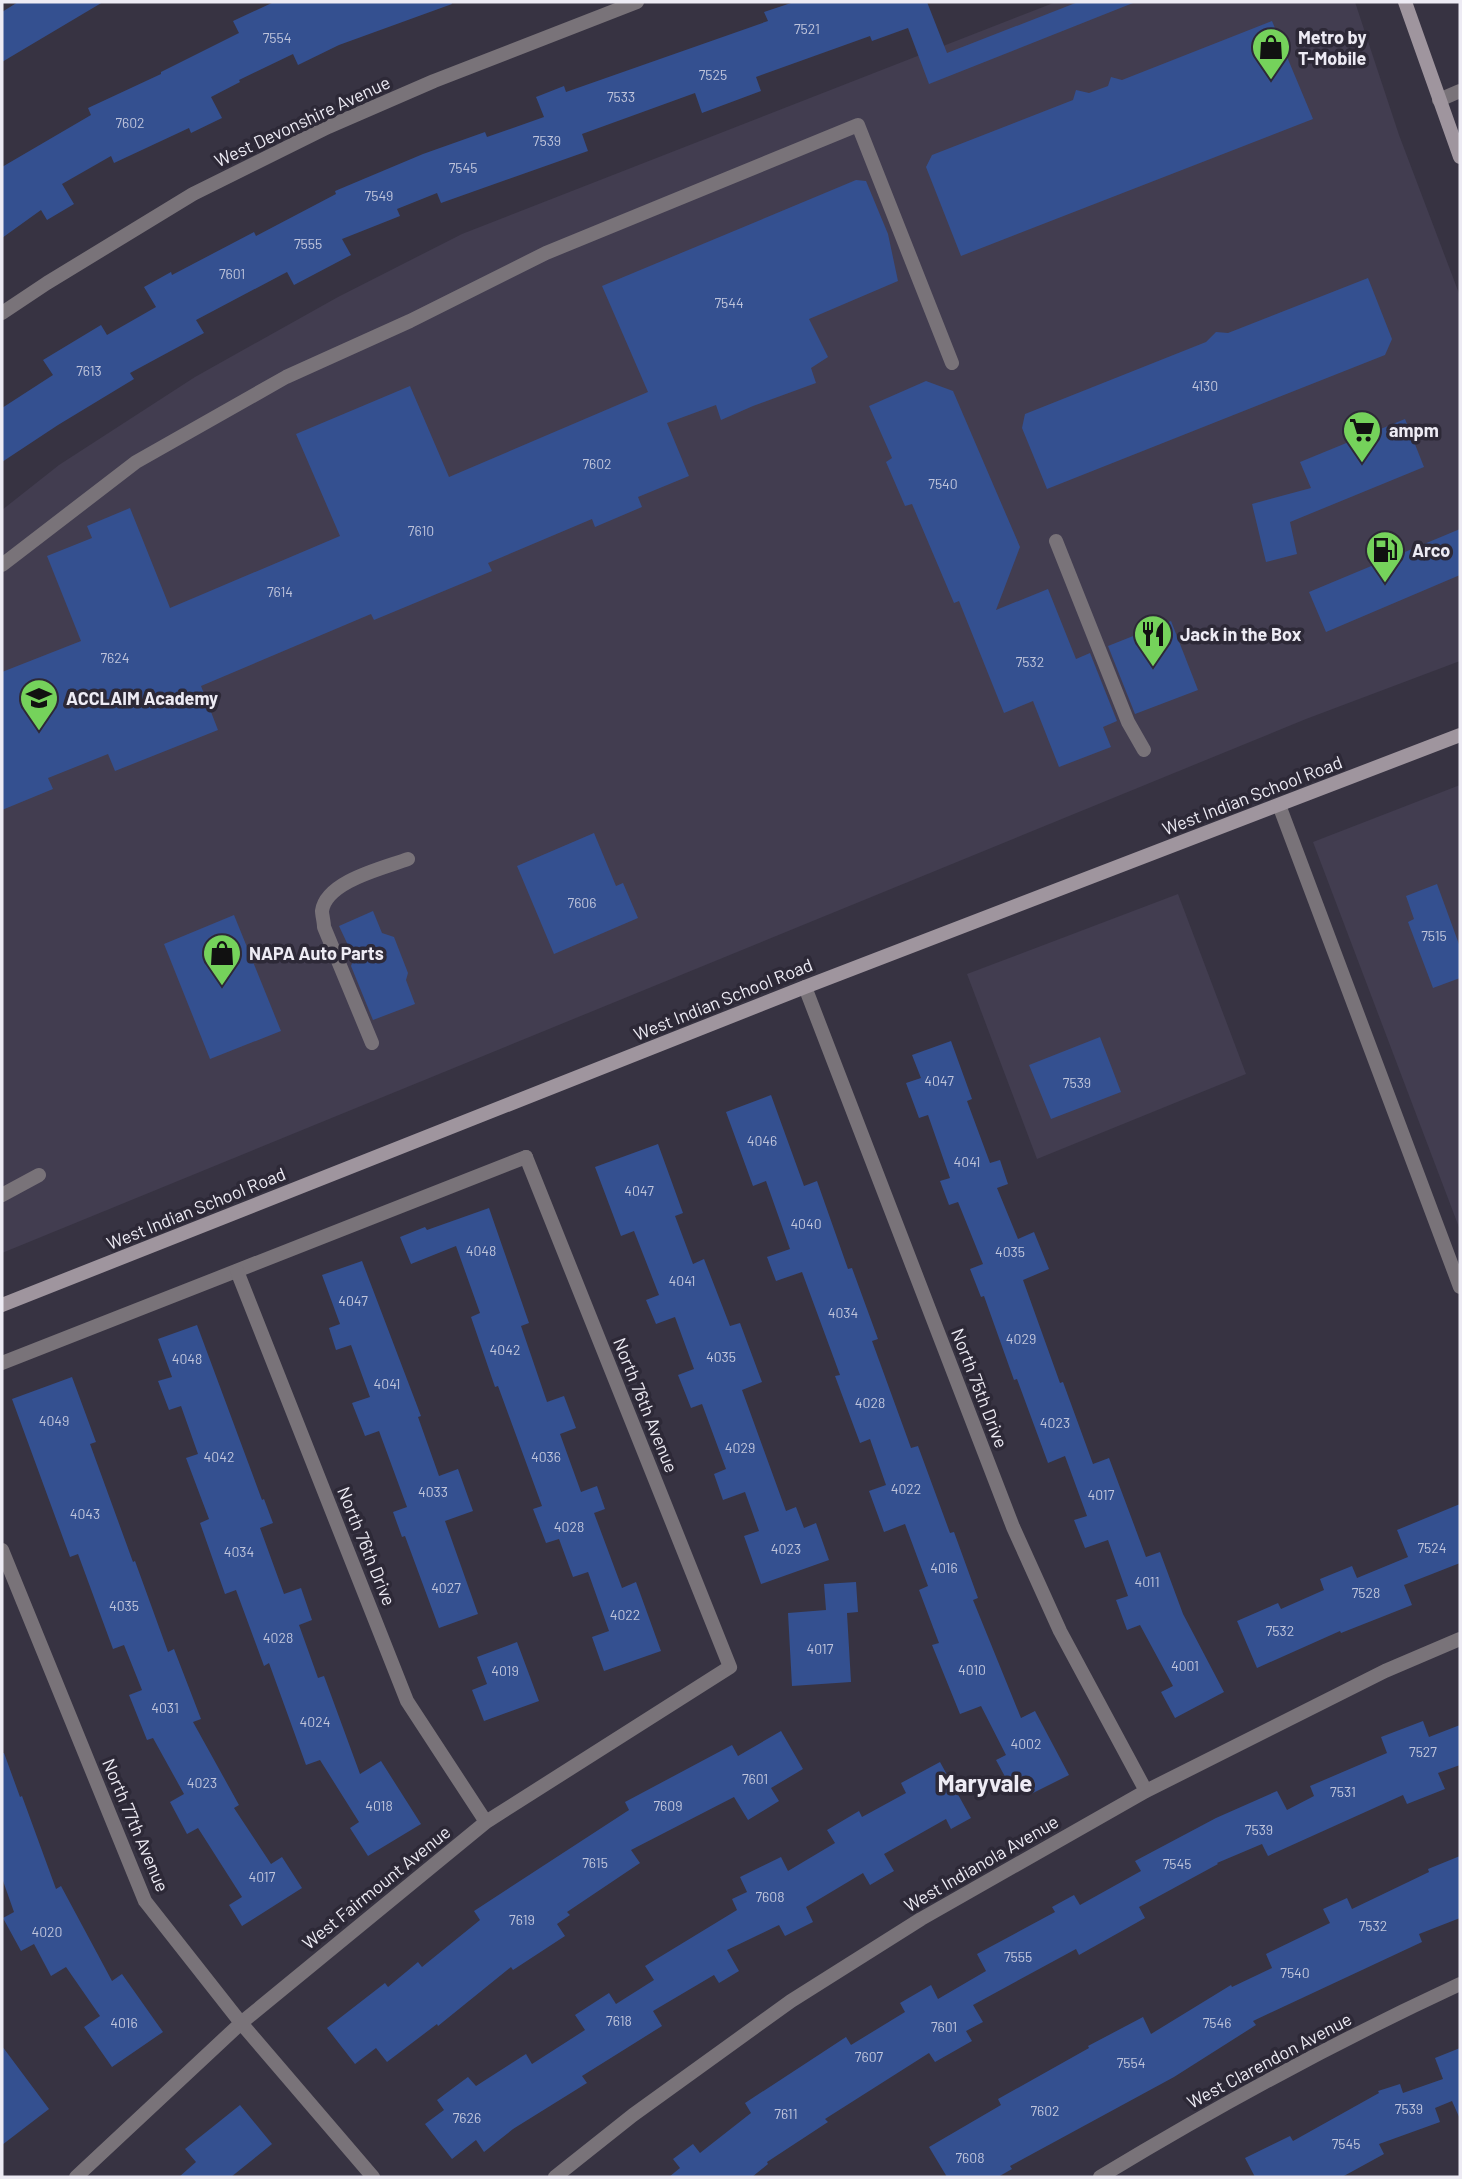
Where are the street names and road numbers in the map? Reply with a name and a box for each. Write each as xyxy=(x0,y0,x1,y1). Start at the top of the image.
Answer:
street label: West Devonshire Avenue xyxy=(211,71,393,171)
street label: West Indian School Road xyxy=(1159,751,1345,839)
street label: West Indian School Road xyxy=(630,953,816,1045)
street label: West Indian School Road xyxy=(103,1162,289,1254)
street label: North 75th Drive xyxy=(947,1325,1013,1451)
street label: North 76th Avenue xyxy=(609,1334,683,1476)
street label: North 76th Drive xyxy=(333,1483,401,1609)
street label: North 77th Avenue xyxy=(98,1755,174,1895)
street label: West Indianola Avenue xyxy=(900,1810,1062,1916)
street label: West Fairmount Avenue xyxy=(297,1820,455,1954)
street label: West Clarendon Avenue xyxy=(1183,2007,1355,2113)

